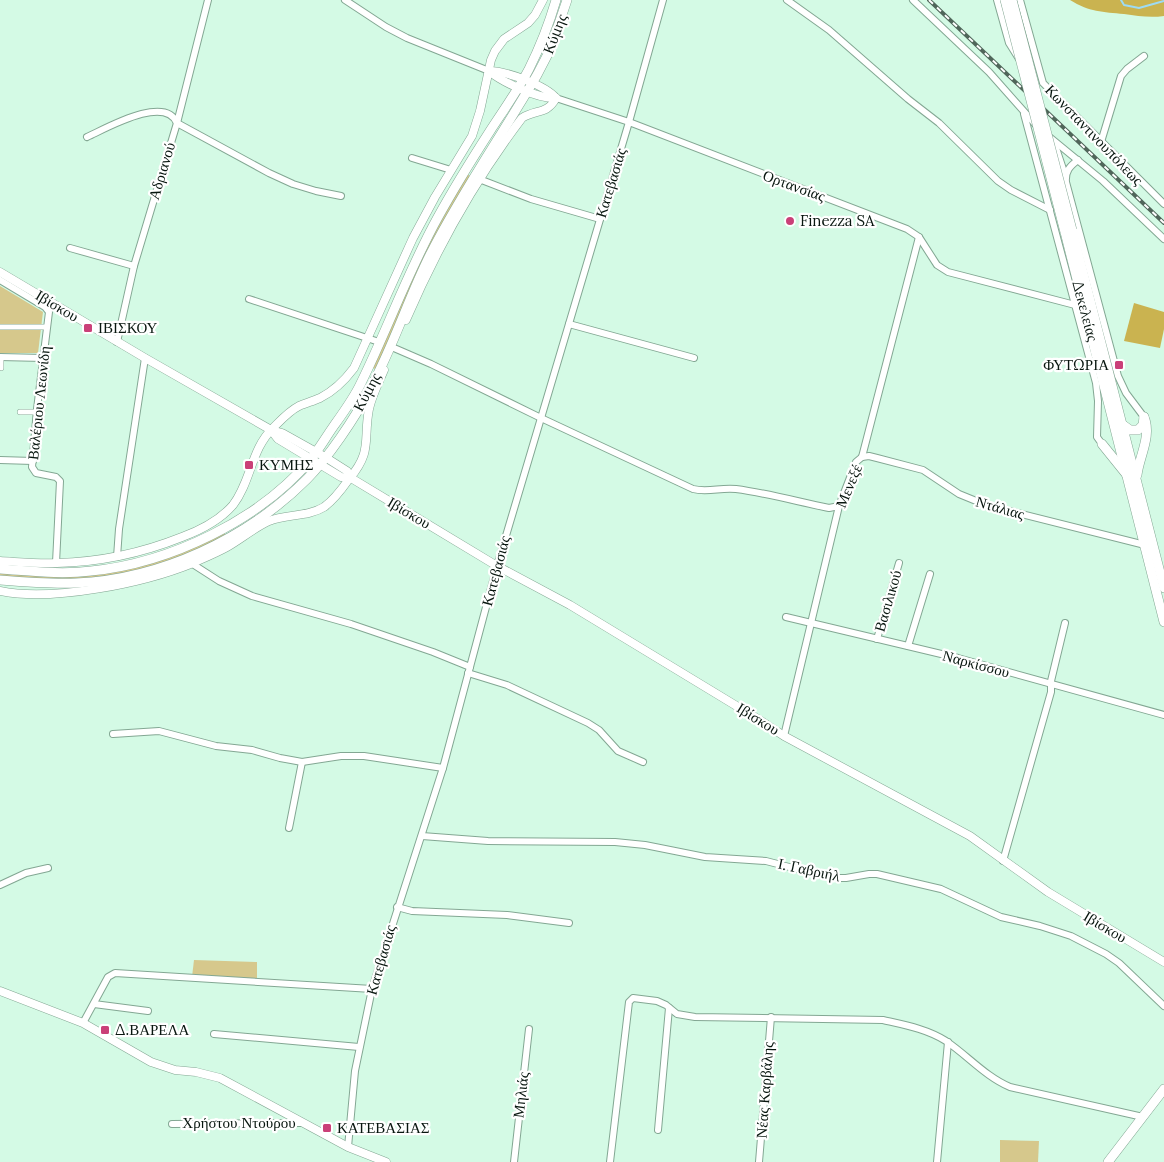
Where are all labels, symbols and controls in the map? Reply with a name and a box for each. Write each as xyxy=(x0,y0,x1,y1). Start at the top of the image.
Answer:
street label: Κύμης xyxy=(538,11,571,56)
street label: Κωνσταντινουπόλεως xyxy=(1041,80,1147,189)
street label: Αδριανού xyxy=(144,140,179,202)
street label: Κατεβασιάς xyxy=(591,146,630,220)
street label: Ορτανσίας xyxy=(760,166,828,206)
place label: Finezza SA xyxy=(800,211,875,230)
marker: Finezza SA xyxy=(784,215,796,227)
street label: Δεκελείας xyxy=(1068,278,1103,343)
street label: Ιβίσκου xyxy=(32,285,82,326)
place label: ΙΒΙΣΚΟΥ xyxy=(98,318,158,337)
marker: ΙΒΙΣΚΟΥ xyxy=(82,322,94,334)
street label: Βαλέριου Λεωνίδη xyxy=(23,345,54,461)
place label: ΦΥΤΩΡΙΑ xyxy=(1043,355,1109,374)
marker: ΦΥΤΩΡΙΑ xyxy=(1113,359,1125,371)
street label: Κύμης xyxy=(348,369,385,414)
place label: ΚΥΜΗΣ xyxy=(259,455,314,474)
marker: ΚΥΜΗΣ xyxy=(243,459,255,471)
street label: Μενεξέ xyxy=(831,461,866,511)
street label: Ιβίσκου xyxy=(384,492,434,533)
street label: Ντάλιας xyxy=(974,492,1027,524)
street label: Κατεβασιάς xyxy=(477,534,514,608)
street label: Βασιλικού xyxy=(870,568,905,634)
street label: Ναρκίσσου xyxy=(940,645,1012,682)
street label: Ιβίσκου xyxy=(733,698,783,739)
street label: Ι. Γαβριήλ xyxy=(776,854,843,886)
street label: Ιβίσκου xyxy=(1080,906,1130,947)
street label: Κατεβασιάς xyxy=(361,923,400,997)
place label: Δ.ΒΑΡΕΛΑ xyxy=(115,1020,189,1039)
marker: Δ.ΒΑΡΕΛΑ xyxy=(99,1024,111,1036)
street label: Νέας Καρβάλης xyxy=(752,1041,777,1139)
street label: Μηλιάς xyxy=(508,1071,533,1119)
street label: Χρήστου Ντούρου xyxy=(182,1113,296,1132)
place label: ΚΑΤΕΒΑΣΙΑΣ xyxy=(337,1118,429,1137)
marker: ΚΑΤΕΒΑΣΙΑΣ xyxy=(321,1122,333,1134)

